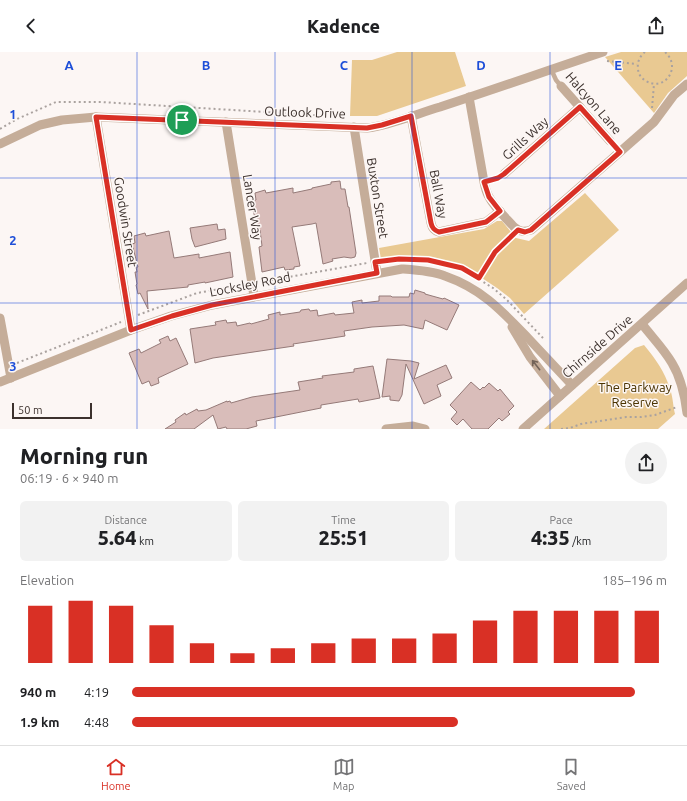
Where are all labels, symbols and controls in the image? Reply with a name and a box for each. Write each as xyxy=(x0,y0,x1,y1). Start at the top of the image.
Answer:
icon: back xyxy=(20,15,42,37)
icon: share xyxy=(645,15,667,37)
text: Kadence xyxy=(307,16,380,36)
text: A xyxy=(64,58,74,72)
text: B xyxy=(202,58,211,72)
text: C xyxy=(340,58,349,72)
text: D xyxy=(476,58,486,72)
text: E xyxy=(614,58,622,72)
street label: Halcyon Lane xyxy=(563,69,625,137)
pin xyxy=(165,103,199,137)
street label: Outlook Drive xyxy=(264,104,346,120)
text: 1 xyxy=(9,107,17,121)
icon: arrive xyxy=(171,109,193,131)
street label: Grills Way xyxy=(499,114,551,162)
street label: Buxton Street xyxy=(365,157,391,239)
street label: Ball Way xyxy=(427,168,451,220)
street label: Lancer Way xyxy=(241,173,265,241)
street label: Goodwin Street xyxy=(112,176,140,268)
text: 2 xyxy=(9,233,17,247)
street label: Locksley Road xyxy=(208,269,292,299)
street label: Chirnside Drive xyxy=(559,312,635,380)
text: 3 xyxy=(9,359,17,373)
one-way arrow xyxy=(532,360,540,371)
park label: The Parkway Reserve xyxy=(598,380,672,409)
scale bar xyxy=(12,401,92,420)
text: 50 m xyxy=(18,404,42,416)
button: share xyxy=(625,442,667,484)
text: Morning run xyxy=(20,443,148,468)
text: 06:19 · 6 × 940 m xyxy=(20,471,119,485)
text: Distance xyxy=(105,514,147,526)
text: Time xyxy=(331,514,356,526)
text: Pace xyxy=(550,514,573,526)
text: 5.64 xyxy=(98,526,136,549)
text: 25:51 xyxy=(318,526,369,549)
text: 4:35 xyxy=(531,526,570,549)
text: km xyxy=(136,535,154,547)
text: /km xyxy=(570,535,591,547)
text: Elevation xyxy=(20,573,74,587)
text: 185–196 m xyxy=(602,573,667,587)
text: 940 m xyxy=(20,685,56,699)
text: 4:19 xyxy=(84,685,109,699)
text: 1.9 km xyxy=(20,715,59,729)
text: 4:48 xyxy=(84,715,109,729)
tab: Home xyxy=(101,756,131,792)
tab: Map xyxy=(333,756,355,792)
tab: Saved xyxy=(557,756,586,792)

